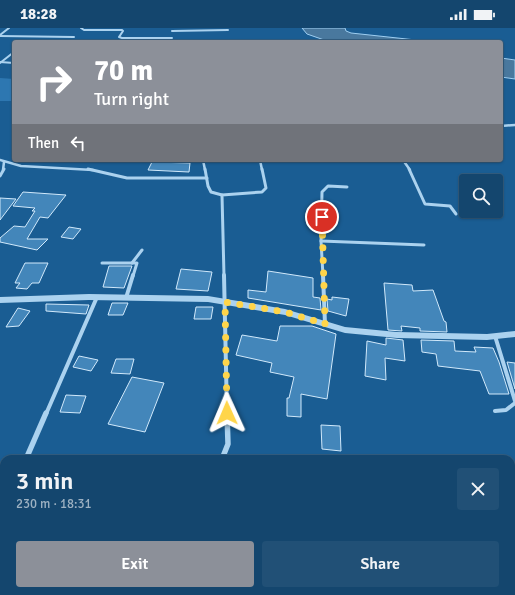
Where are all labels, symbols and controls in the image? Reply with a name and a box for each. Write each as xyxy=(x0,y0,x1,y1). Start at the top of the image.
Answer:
text: 18:28 xyxy=(20,5,57,23)
text: 70 m xyxy=(94,54,153,88)
icon: right xyxy=(28,56,80,108)
text: Turn right xyxy=(94,88,169,110)
icon: left xyxy=(67,132,89,154)
text: Then xyxy=(28,134,59,152)
map controls xyxy=(459,174,503,218)
button: search xyxy=(459,174,503,218)
pin xyxy=(305,200,339,234)
icon: arrive xyxy=(311,206,333,228)
position arrow xyxy=(206,392,248,434)
text: 3 min xyxy=(16,466,73,496)
button: close xyxy=(457,468,499,510)
text: 230 m · 18:31 xyxy=(16,496,92,512)
button: Exit xyxy=(16,541,254,587)
button: Share xyxy=(262,541,499,587)

